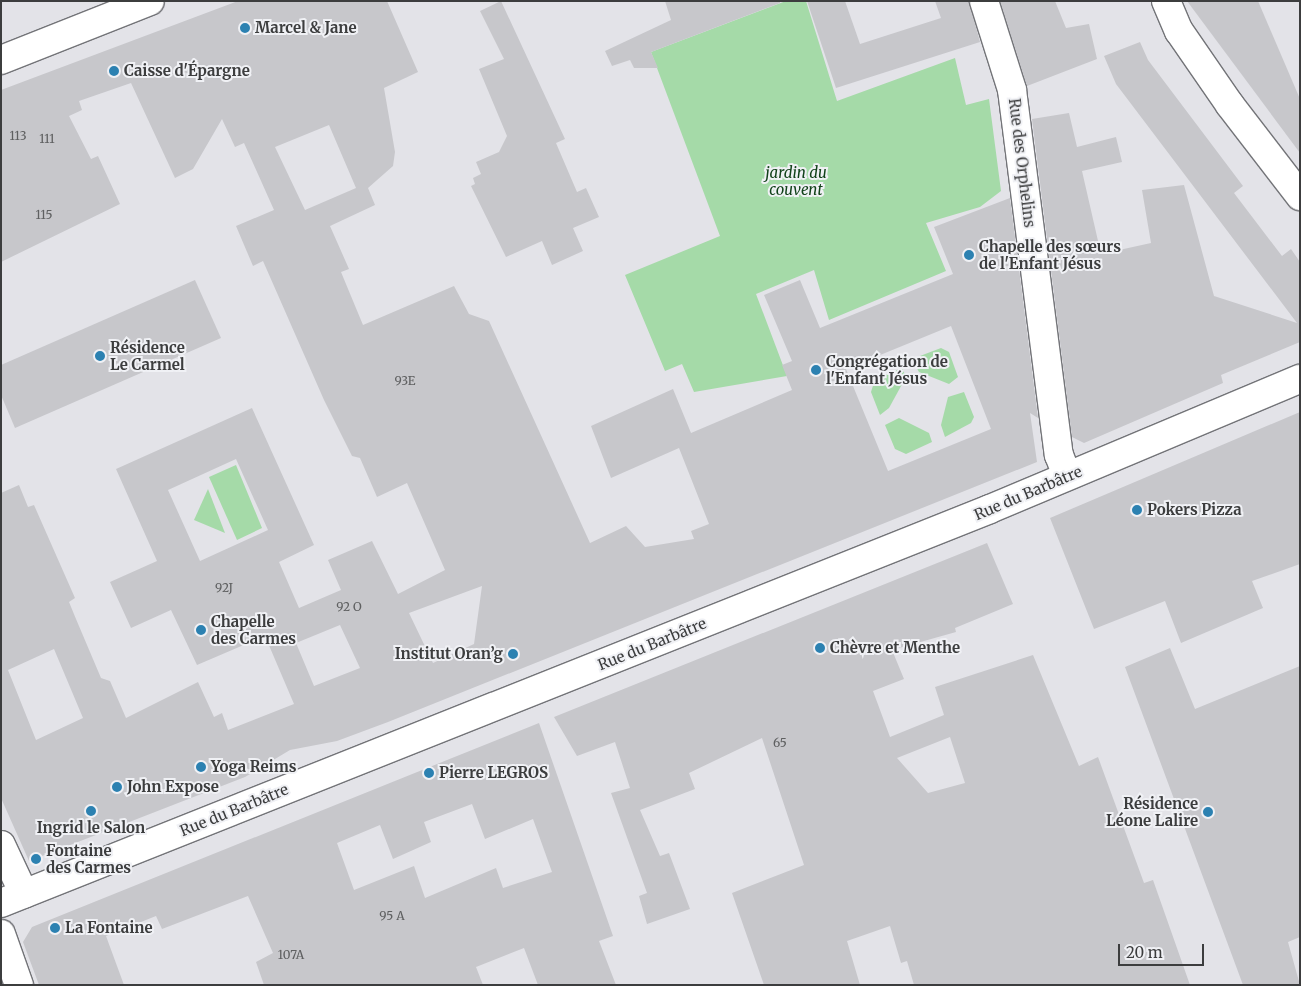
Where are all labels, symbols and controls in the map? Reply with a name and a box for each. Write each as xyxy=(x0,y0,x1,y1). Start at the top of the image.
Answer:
place label: Marcel & Jane xyxy=(255,19,357,37)
marker: Marcel & Jane xyxy=(239,22,251,34)
place label: Caisse d'Épargne xyxy=(124,62,250,80)
marker: Caisse d'Épargne xyxy=(108,65,120,77)
street label: Rue des Orphelins xyxy=(1005,97,1039,229)
house number: 113 xyxy=(9,129,27,143)
house number: 111 xyxy=(39,132,55,146)
park label: jardin du couvent xyxy=(765,163,827,198)
house number: 115 xyxy=(35,208,53,222)
place label: Chapelle des sœurs de l'Enfant Jésus xyxy=(979,237,1121,272)
marker: Chapelle des sœurs de l'Enfant Jésus xyxy=(963,249,975,261)
place label: Résidence Le Carmel xyxy=(110,338,185,373)
marker: Résidence Le Carmel xyxy=(94,350,106,362)
place label: Congrégation de l'Enfant Jésus xyxy=(826,352,948,387)
marker: Congrégation de l'Enfant Jésus xyxy=(810,364,822,376)
house number: 93E xyxy=(395,374,415,388)
street label: Rue du Barbâtre xyxy=(971,462,1085,524)
place label: Pokers Pizza xyxy=(1147,501,1242,519)
marker: Pokers Pizza xyxy=(1131,504,1143,516)
house number: 92J xyxy=(215,581,233,595)
house number: 92 O xyxy=(336,600,362,614)
place label: Chapelle des Carmes xyxy=(211,612,296,647)
street label: Rue du Barbâtre xyxy=(595,614,709,674)
marker: Chapelle des Carmes xyxy=(195,624,207,636)
place label: Chèvre et Menthe xyxy=(830,639,960,657)
marker: Chèvre et Menthe xyxy=(814,642,826,654)
place label: Institut Oran’g xyxy=(395,645,503,663)
marker: Institut Oran’g xyxy=(507,648,519,660)
house number: 65 xyxy=(773,736,787,750)
place label: Yoga Reims xyxy=(211,758,296,776)
marker: Yoga Reims xyxy=(195,761,207,773)
place label: Pierre LEGROS xyxy=(439,764,548,782)
marker: Pierre LEGROS xyxy=(423,767,435,779)
place label: John Expose xyxy=(127,778,219,796)
street label: Rue du Barbâtre xyxy=(177,780,291,840)
marker: John Expose xyxy=(111,781,123,793)
place label: Résidence Léone Lalire xyxy=(1106,794,1198,829)
marker: Ingrid le Salon xyxy=(85,805,97,817)
marker: Résidence Léone Lalire xyxy=(1202,806,1214,818)
place label: Ingrid le Salon xyxy=(37,819,145,837)
place label: Fontaine des Carmes xyxy=(46,841,131,876)
marker: Fontaine des Carmes xyxy=(30,853,42,865)
house number: 95 A xyxy=(379,909,405,923)
place label: La Fontaine xyxy=(65,919,153,937)
marker: La Fontaine xyxy=(49,922,61,934)
scale bar xyxy=(1121,934,1207,966)
text: 20 m xyxy=(1126,943,1163,962)
house number: 107A xyxy=(278,948,304,962)

